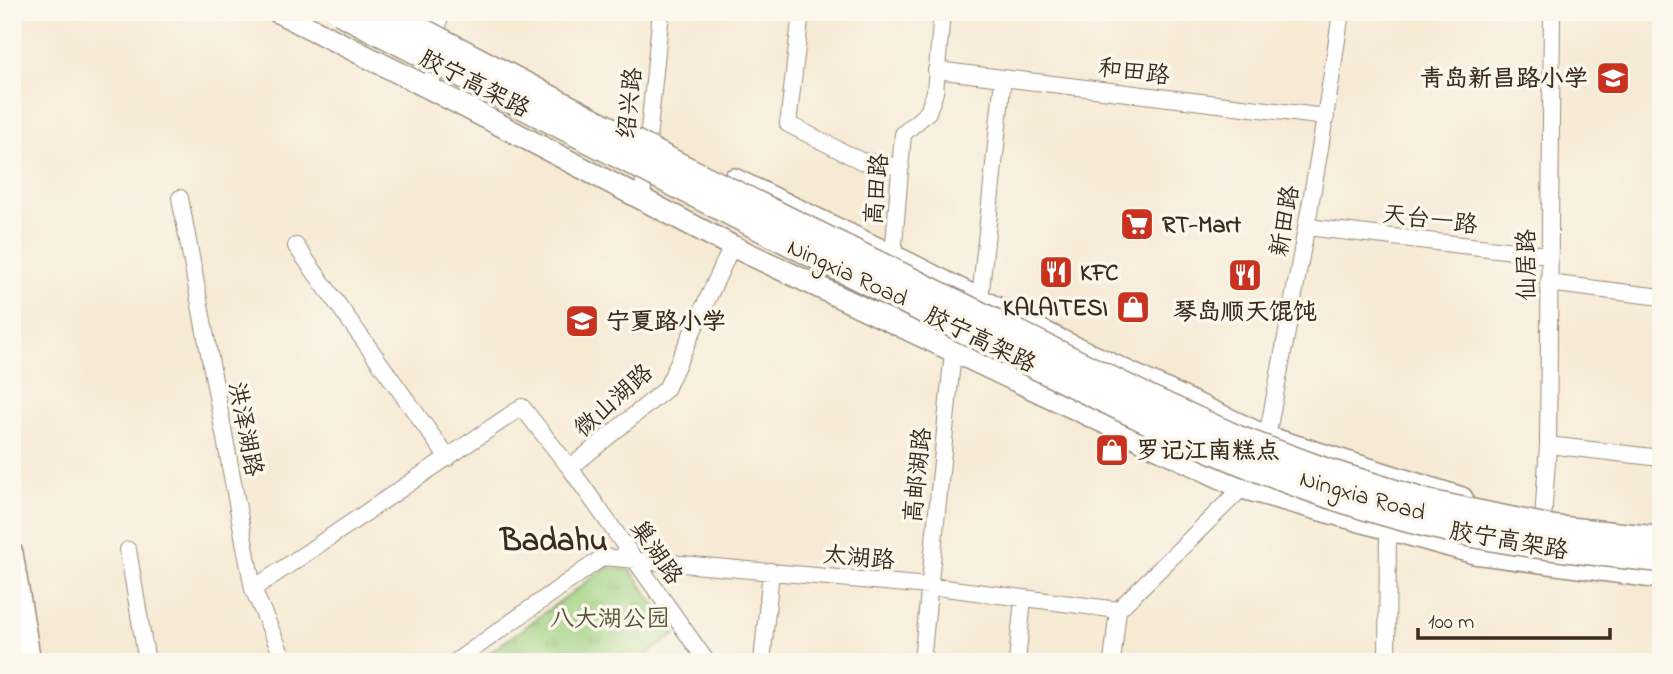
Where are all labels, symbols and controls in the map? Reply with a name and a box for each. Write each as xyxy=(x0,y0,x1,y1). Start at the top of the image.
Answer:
street label: 胶宁高架路 xyxy=(412,42,535,128)
street label: 和田路 xyxy=(1096,52,1172,95)
school or university icon: 青岛新昌路小学 xyxy=(1594,59,1632,97)
place label: 青岛新昌路小学 xyxy=(1420,63,1588,98)
street label: 绍兴路 xyxy=(610,66,653,141)
street label: 高田路 xyxy=(858,152,899,227)
street label: 新田路 xyxy=(1263,183,1310,260)
street label: 天台一路 xyxy=(1380,198,1479,245)
supermarket icon: RT-Mart xyxy=(1118,205,1156,243)
place label: RT-Mart xyxy=(1162,209,1242,244)
street label: 仙居路 xyxy=(1511,229,1546,301)
street label: Ningxia Road xyxy=(781,231,913,318)
restaurant icon: KFC xyxy=(1037,253,1075,291)
restaurant icon: 琴岛顺天馄饨 xyxy=(1226,256,1264,294)
place label: KFC xyxy=(1080,257,1118,292)
shop icon: KALAITESI xyxy=(1114,288,1152,326)
place label: KALAITESI xyxy=(1003,292,1108,327)
place label: 琴岛顺天馄饨 xyxy=(1173,296,1317,331)
street label: 胶宁高架路 xyxy=(918,299,1042,383)
school or university icon: 宁夏路小学 xyxy=(563,302,601,340)
place label: 宁夏路小学 xyxy=(606,306,726,341)
street label: 微山湖路 xyxy=(567,357,662,447)
street label: 洪泽湖路 xyxy=(217,379,270,480)
street label: 高邮湖路 xyxy=(897,426,942,525)
shop icon: 罗记江南糕点 xyxy=(1093,431,1131,469)
place label: 罗记江南糕点 xyxy=(1136,435,1280,470)
street label: Ningxia Road xyxy=(1295,463,1430,532)
street label: 巢湖路 xyxy=(620,514,690,593)
street label: 胶宁高架路 xyxy=(1446,515,1571,570)
district label: Badahu xyxy=(498,519,608,566)
street label: 太湖路 xyxy=(821,539,896,580)
scale bar xyxy=(1418,597,1610,641)
park label: 八大湖公园 xyxy=(550,603,670,638)
text: 100 m xyxy=(1428,608,1474,638)

